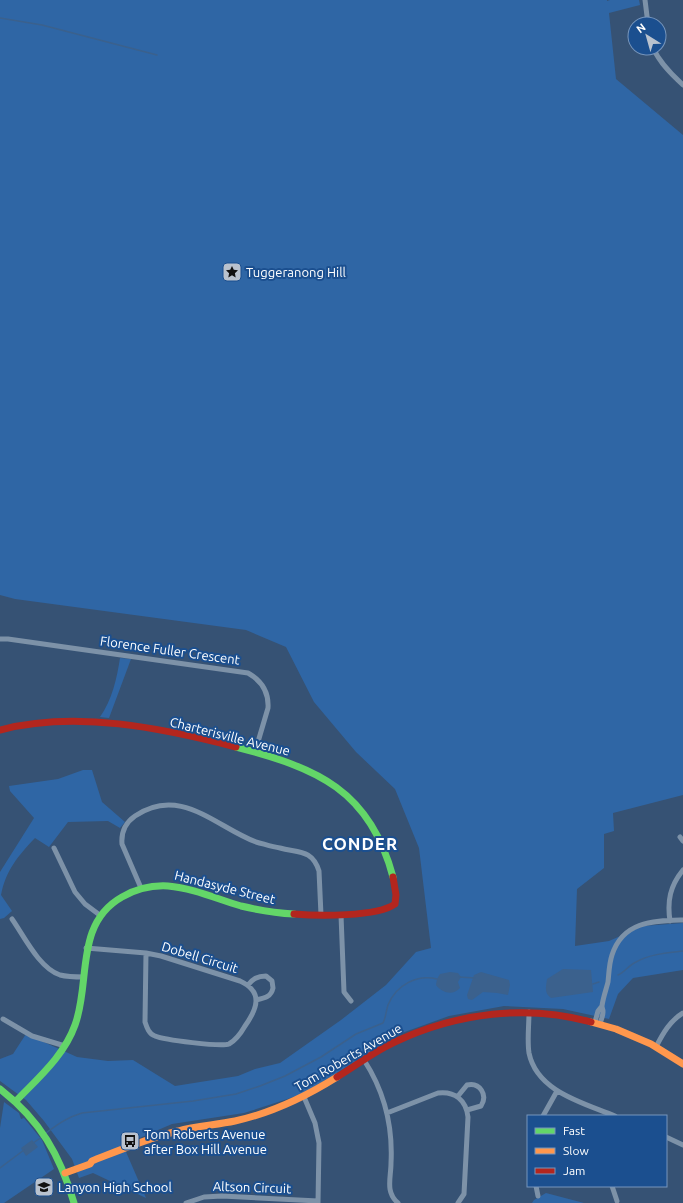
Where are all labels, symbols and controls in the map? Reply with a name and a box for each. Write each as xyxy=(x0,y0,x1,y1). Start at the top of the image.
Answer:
north arrow xyxy=(627,16,667,56)
text: N xyxy=(634,21,648,35)
place icon: Tuggeranong Hill xyxy=(221,261,243,283)
place label: Tuggeranong Hill xyxy=(246,265,347,279)
street label: Florence Fuller Crescent xyxy=(99,633,241,667)
street label: Charterisville Avenue xyxy=(169,714,291,758)
district label: CONDER xyxy=(322,834,398,853)
street label: Handasyde Street xyxy=(173,868,277,906)
street label: Dobell Circuit xyxy=(160,939,240,975)
street label: Tom Roberts Avenue xyxy=(292,1021,404,1093)
legend xyxy=(527,1115,667,1187)
text: Fast xyxy=(563,1124,585,1137)
place label: Tom Roberts Avenue after Box Hill Avenue xyxy=(144,1127,267,1156)
bus stop icon: Tom Roberts Avenue after Box Hill Avenue xyxy=(119,1130,141,1152)
text: Slow xyxy=(563,1144,589,1157)
text: Jam xyxy=(563,1164,585,1177)
school or university icon: Lanyon High School xyxy=(33,1176,55,1198)
street label: Altson Circuit xyxy=(213,1179,291,1195)
place label: Lanyon High School xyxy=(58,1180,172,1194)

